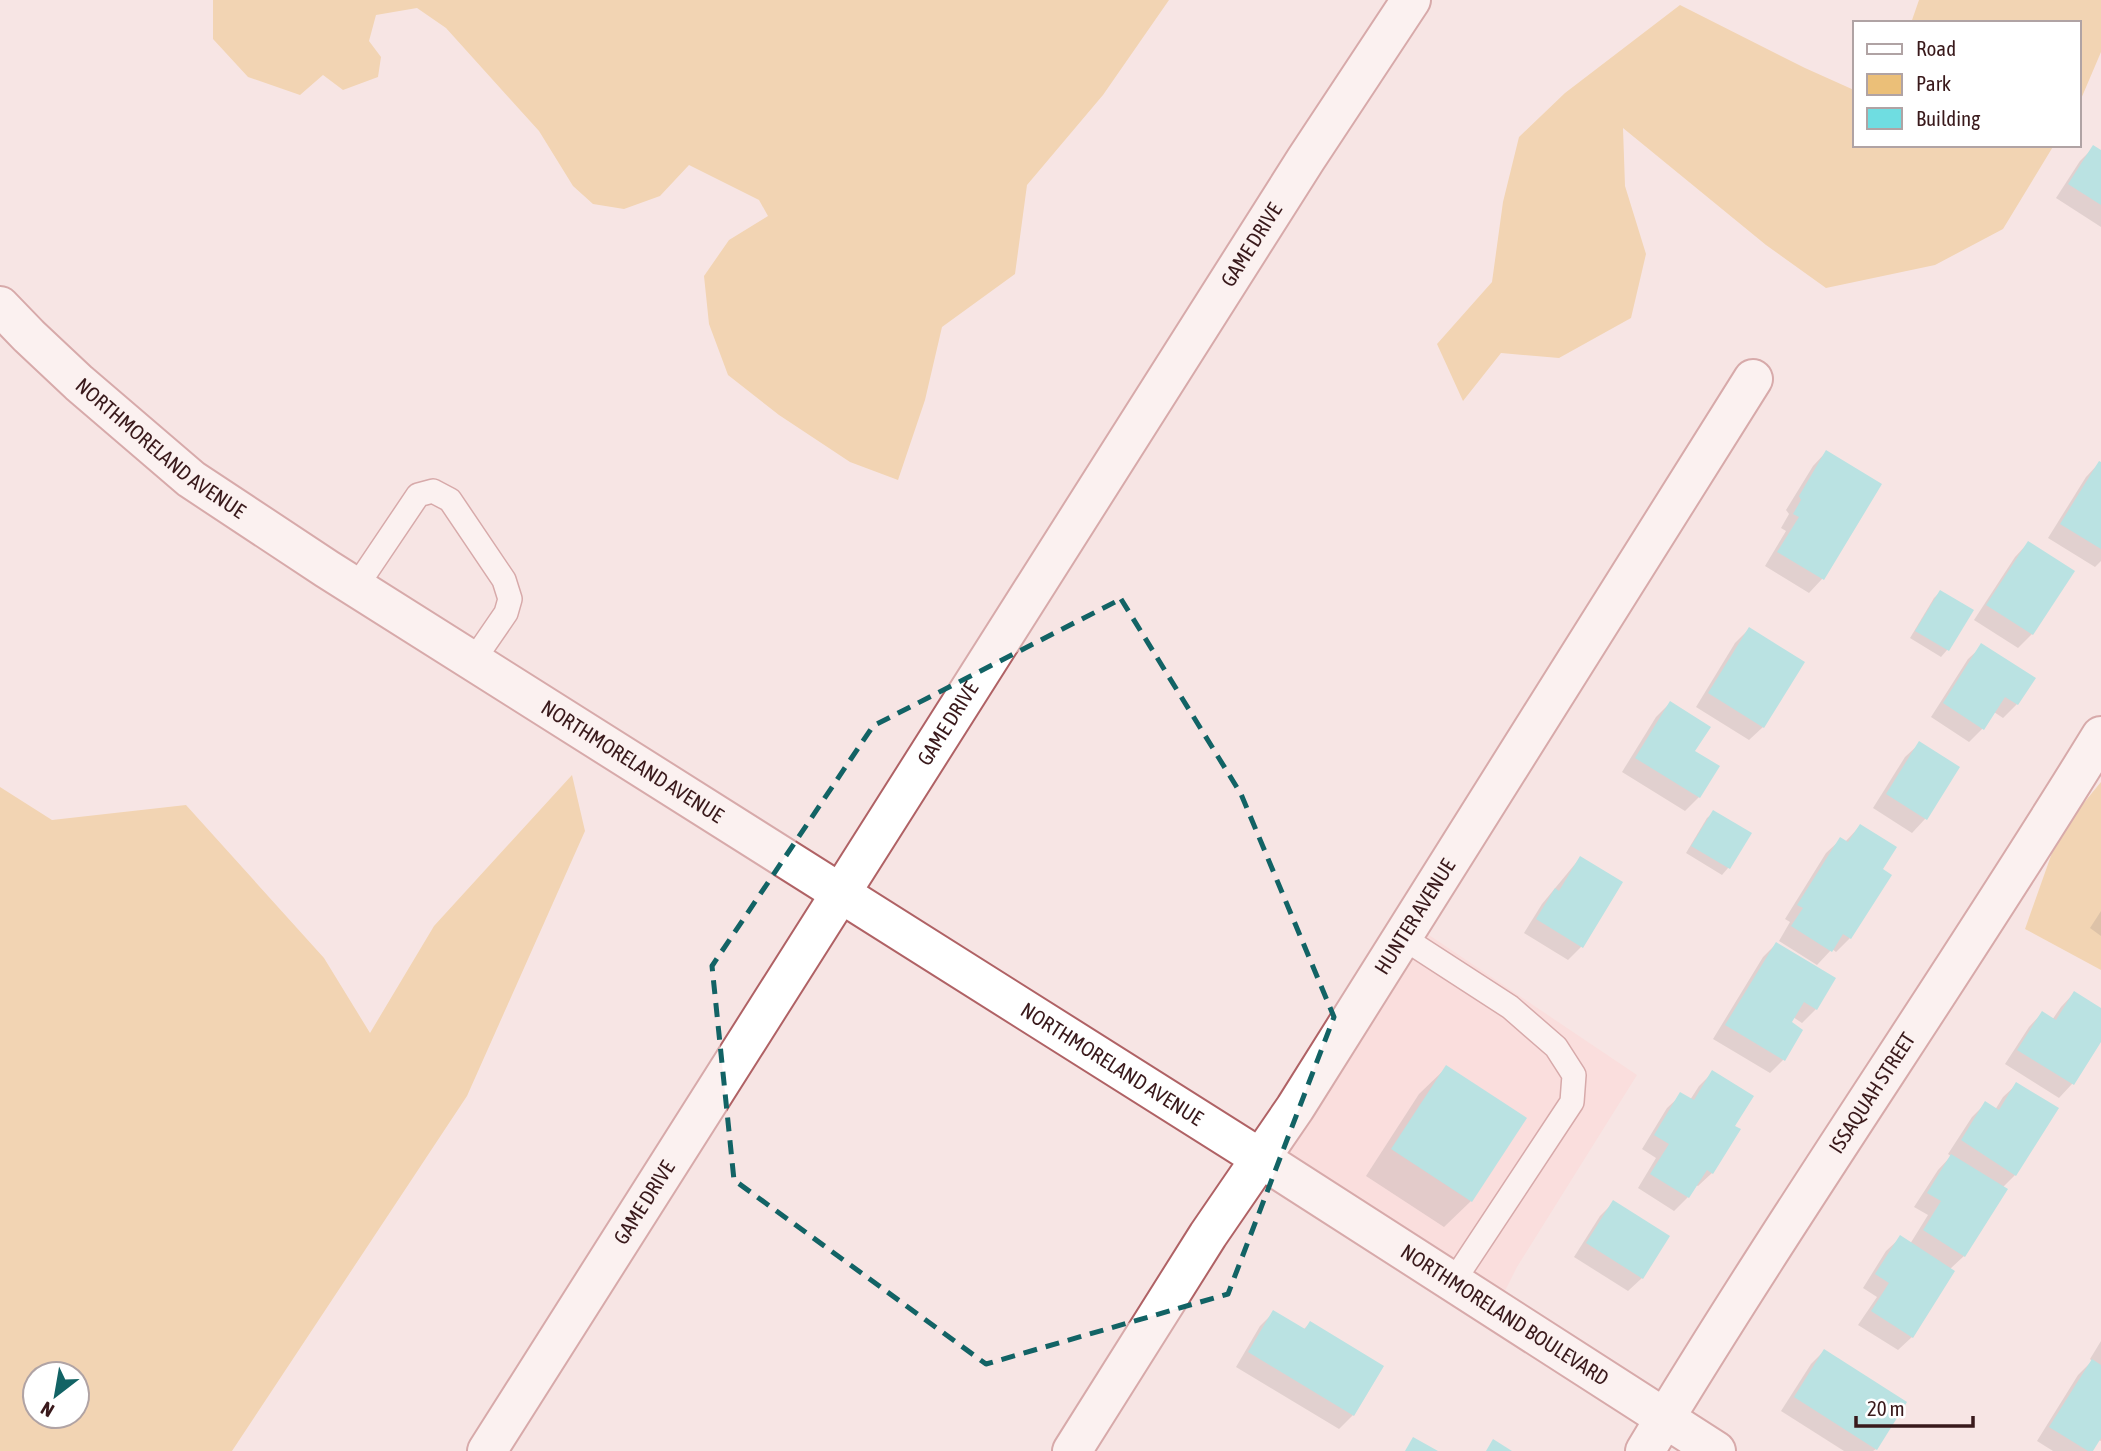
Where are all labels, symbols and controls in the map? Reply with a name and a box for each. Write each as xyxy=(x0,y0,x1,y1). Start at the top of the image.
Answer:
legend xyxy=(1853,21,2080,147)
text: Road xyxy=(1916,36,1956,60)
text: Park xyxy=(1916,71,1951,95)
text: Building xyxy=(1916,106,1980,130)
street label: GAME DRIVE xyxy=(1215,198,1286,291)
street label: NORTHMORELAND AVENUE xyxy=(71,373,250,523)
street label: GAME DRIVE xyxy=(912,677,983,769)
street label: NORTHMORELAND AVENUE xyxy=(537,695,728,827)
street label: HUNTER AVENUE xyxy=(1369,854,1459,978)
street label: NORTHMORELAND AVENUE xyxy=(1017,997,1208,1130)
street label: ISSAQUAH STREET xyxy=(1823,1028,1919,1157)
street label: GAME DRIVE xyxy=(608,1156,679,1248)
street label: NORTHMORELAND BOULEVARD xyxy=(1397,1239,1613,1390)
north arrow xyxy=(21,1360,91,1430)
scale bar xyxy=(1856,1384,1973,1428)
text: 20 m xyxy=(1867,1396,1905,1420)
text: N xyxy=(37,1397,58,1422)

